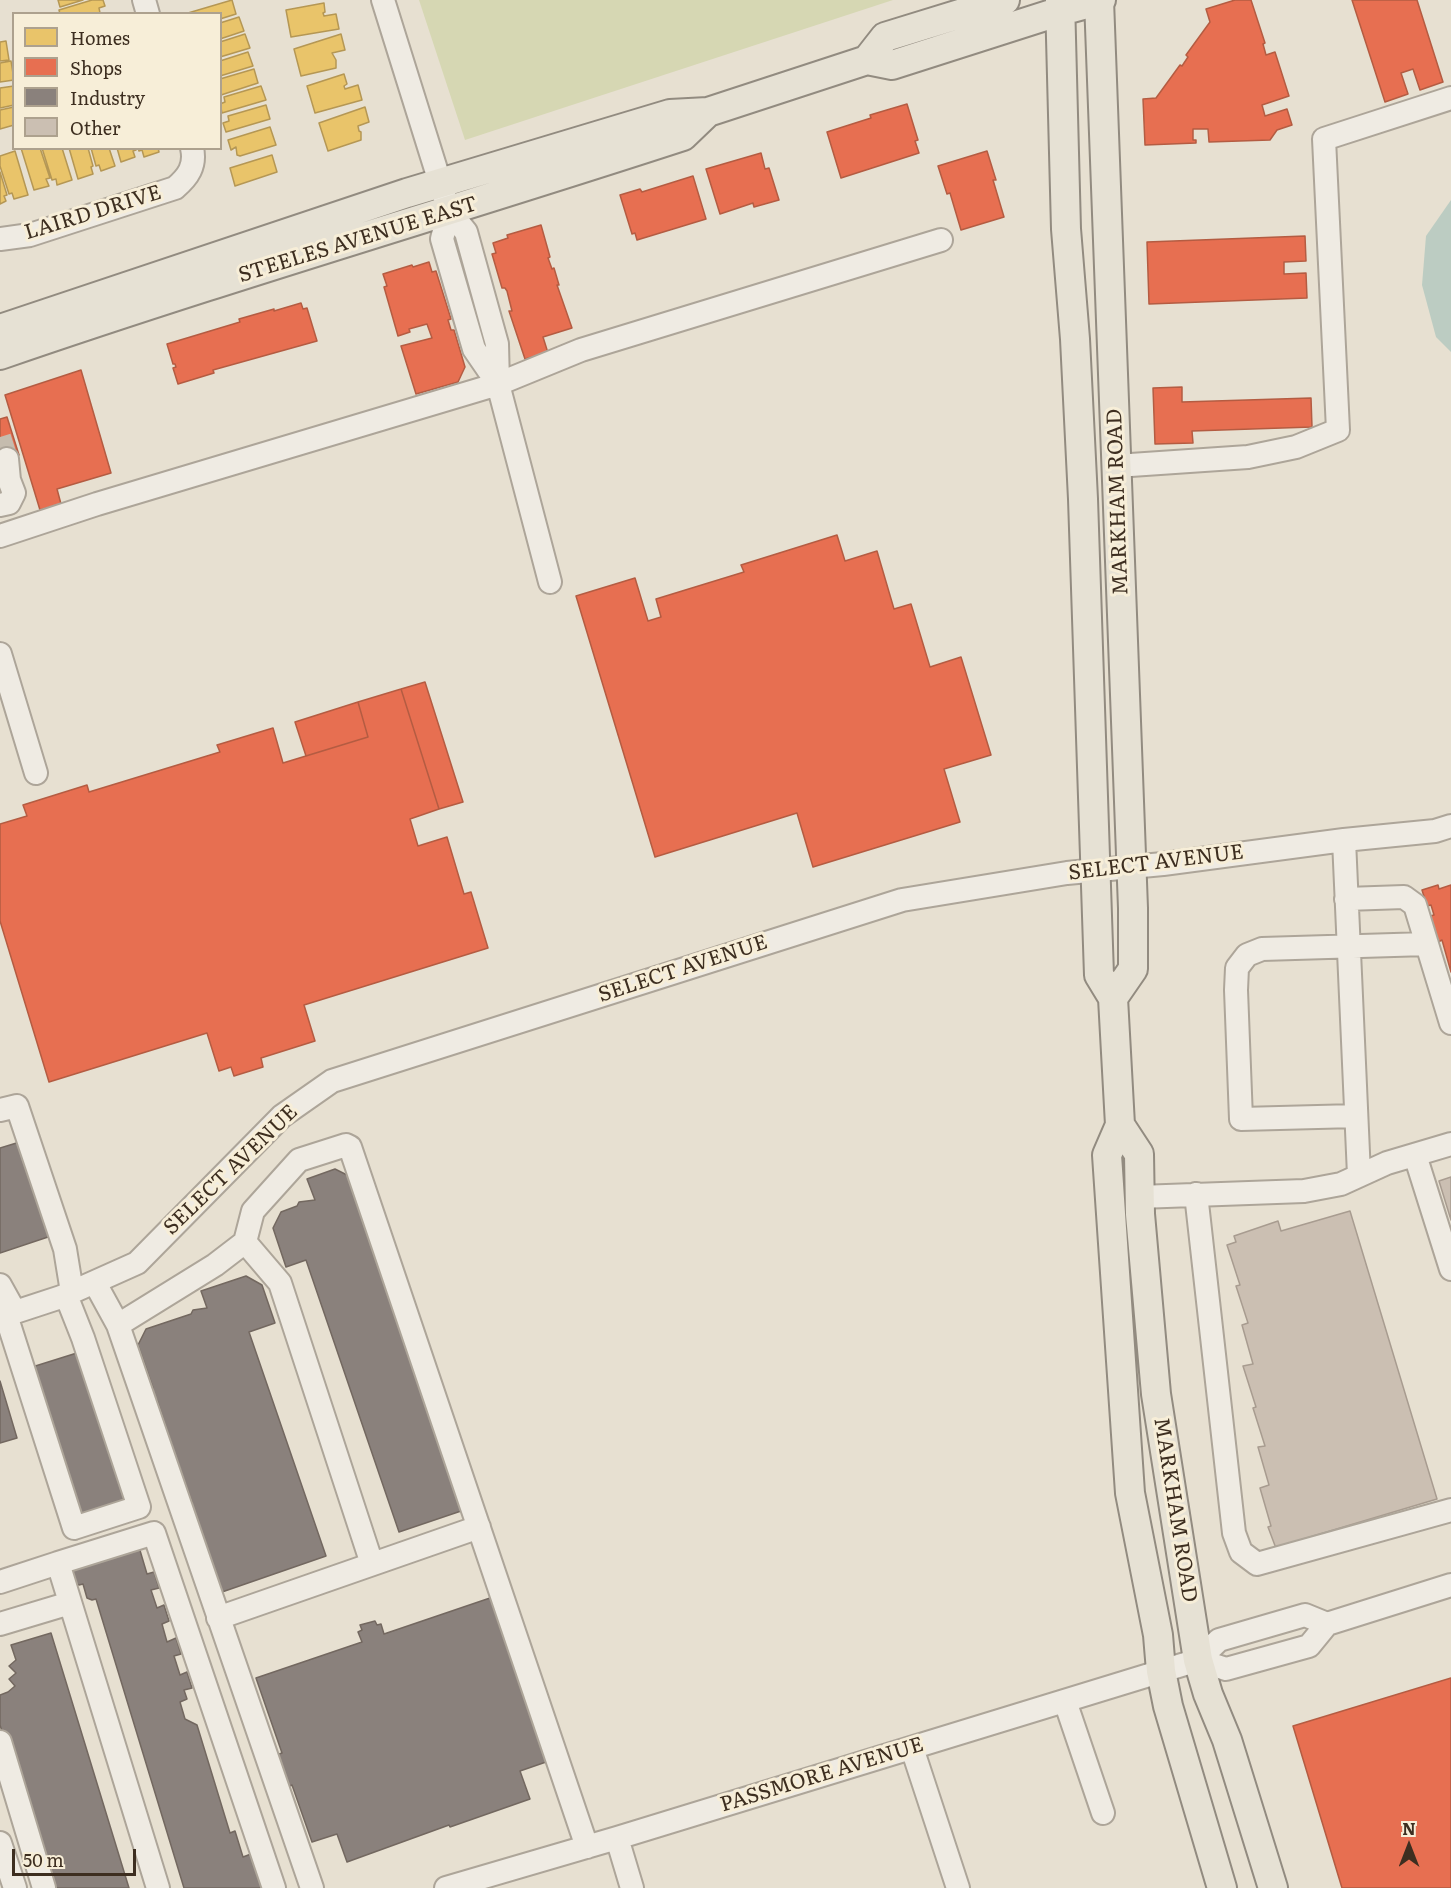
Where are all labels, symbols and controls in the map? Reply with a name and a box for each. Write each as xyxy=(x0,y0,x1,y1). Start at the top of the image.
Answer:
legend xyxy=(12,12,222,150)
text: Homes xyxy=(70,24,130,51)
text: Shops xyxy=(70,54,122,81)
text: Industry xyxy=(70,84,145,111)
text: Other xyxy=(70,114,120,141)
street label: LAIRD DRIVE xyxy=(22,180,164,246)
street label: STEELES AVENUE EAST xyxy=(235,192,481,288)
street label: MARKHAM ROAD xyxy=(1102,408,1134,596)
street label: SELECT AVENUE xyxy=(1067,840,1245,886)
street label: SELECT AVENUE xyxy=(595,930,771,1008)
street label: SELECT AVENUE xyxy=(159,1100,303,1240)
street label: MARKHAM ROAD xyxy=(1148,1416,1202,1604)
street label: PASSMORE AVENUE xyxy=(717,1732,927,1818)
north arrow xyxy=(1379,1816,1439,1876)
text: N xyxy=(1402,1816,1416,1840)
scale bar xyxy=(15,1837,140,1875)
text: 50 m xyxy=(23,1846,64,1873)

